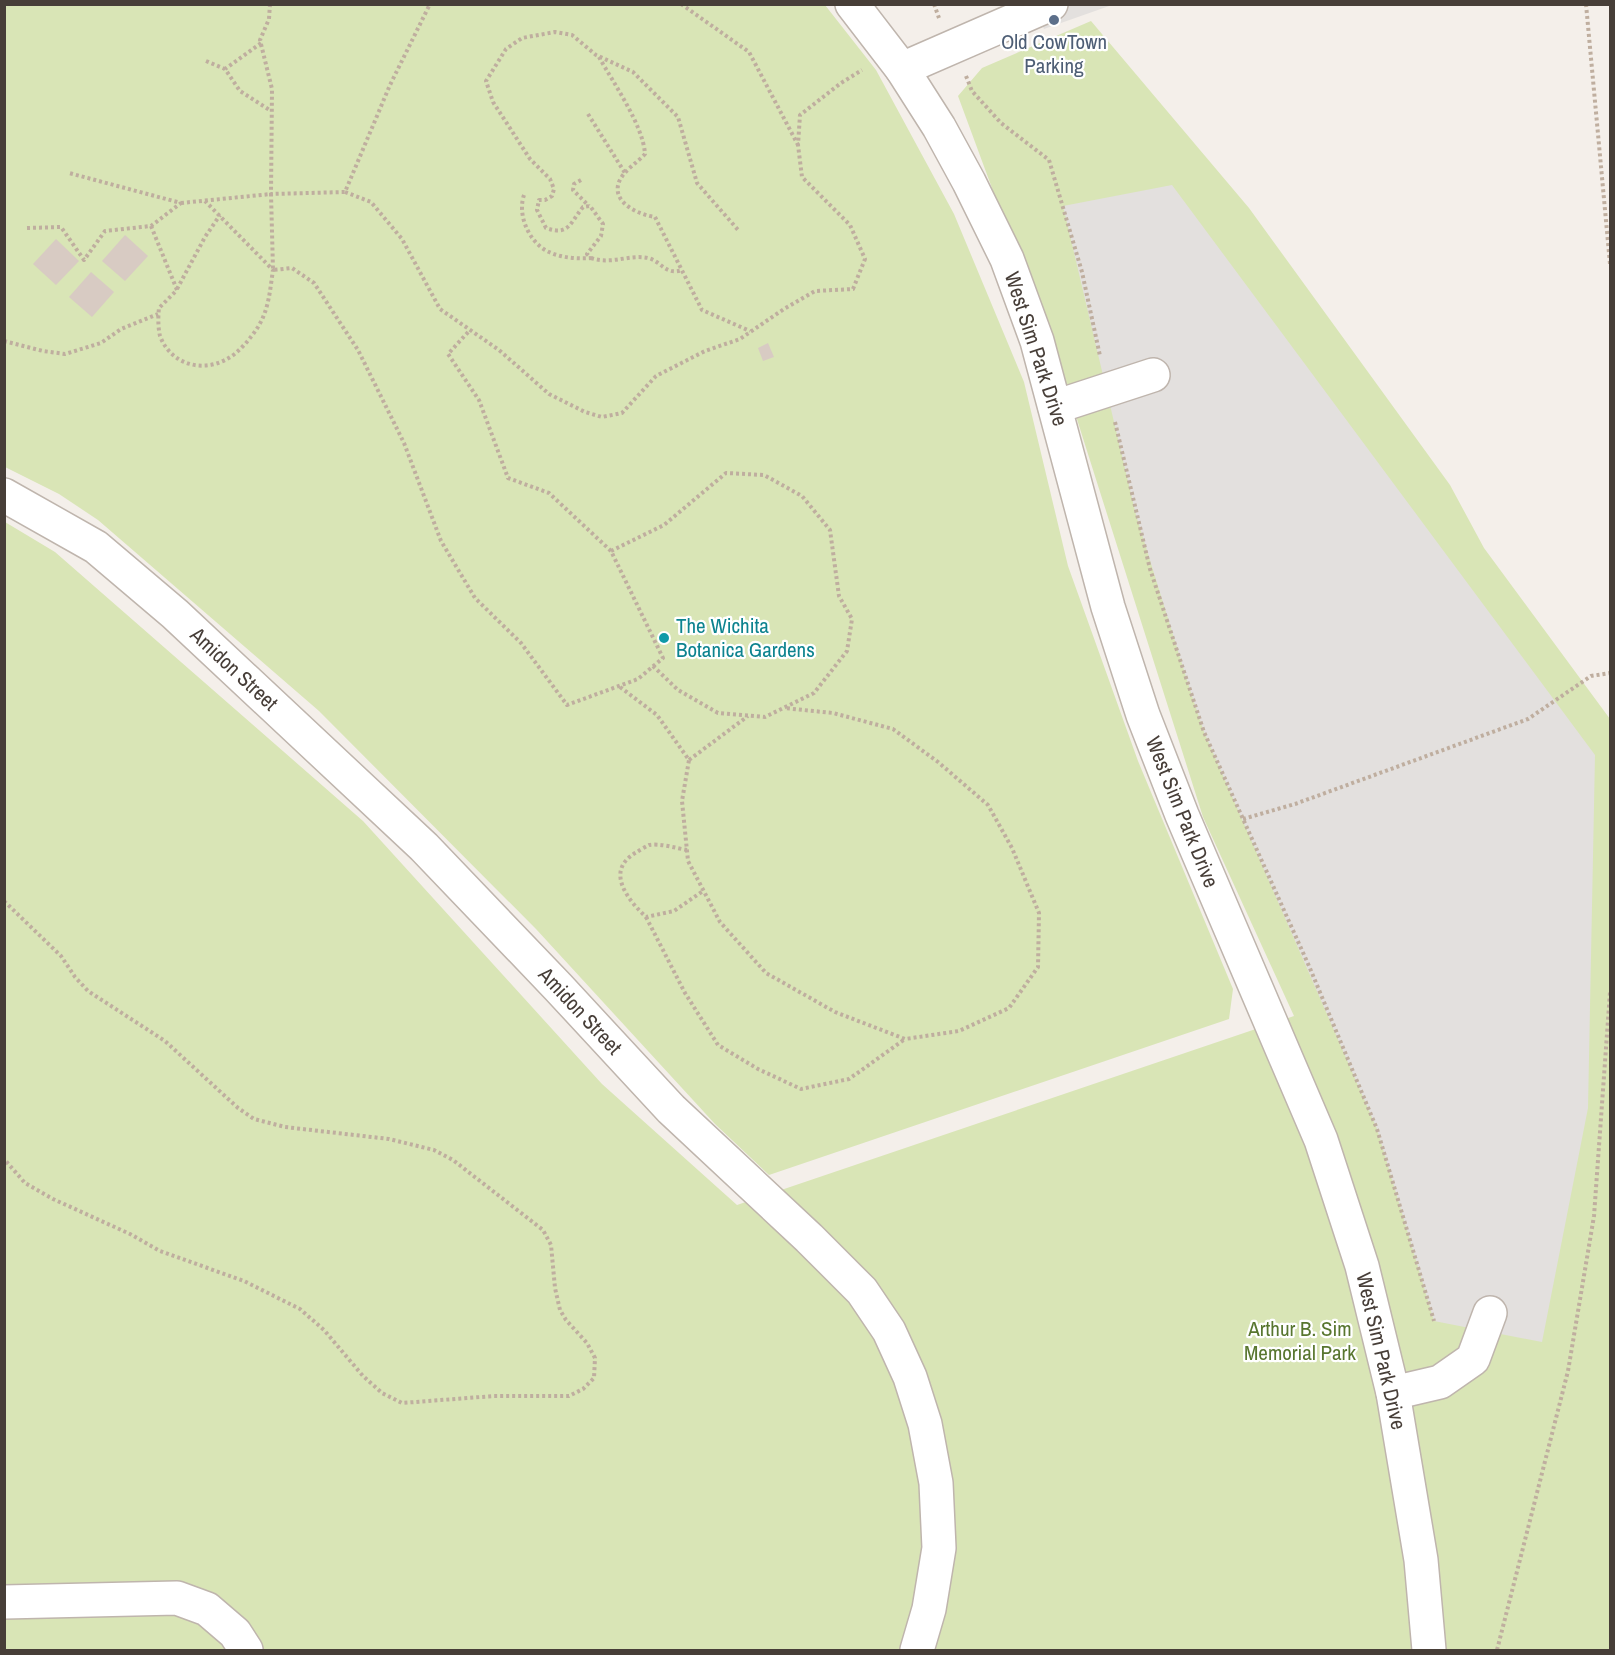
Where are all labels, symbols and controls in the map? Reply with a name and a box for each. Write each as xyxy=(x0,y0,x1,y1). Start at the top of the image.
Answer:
marker: Old CowTown Parking xyxy=(1047,13,1061,27)
place label: Old CowTown Parking xyxy=(1001,27,1107,80)
street label: West Sim Park Drive xyxy=(998,268,1075,430)
place label: The Wichita Botanica Gardens xyxy=(676,611,815,664)
street label: Amidon Street xyxy=(183,620,285,717)
marker: The Wichita Botanica Gardens xyxy=(657,631,671,645)
street label: West Sim Park Drive xyxy=(1139,732,1226,892)
street label: Amidon Street xyxy=(532,960,629,1061)
street label: West Sim Park Drive xyxy=(1349,1269,1414,1432)
park label: Arthur B. Sim Memorial Park xyxy=(1244,1314,1356,1367)

